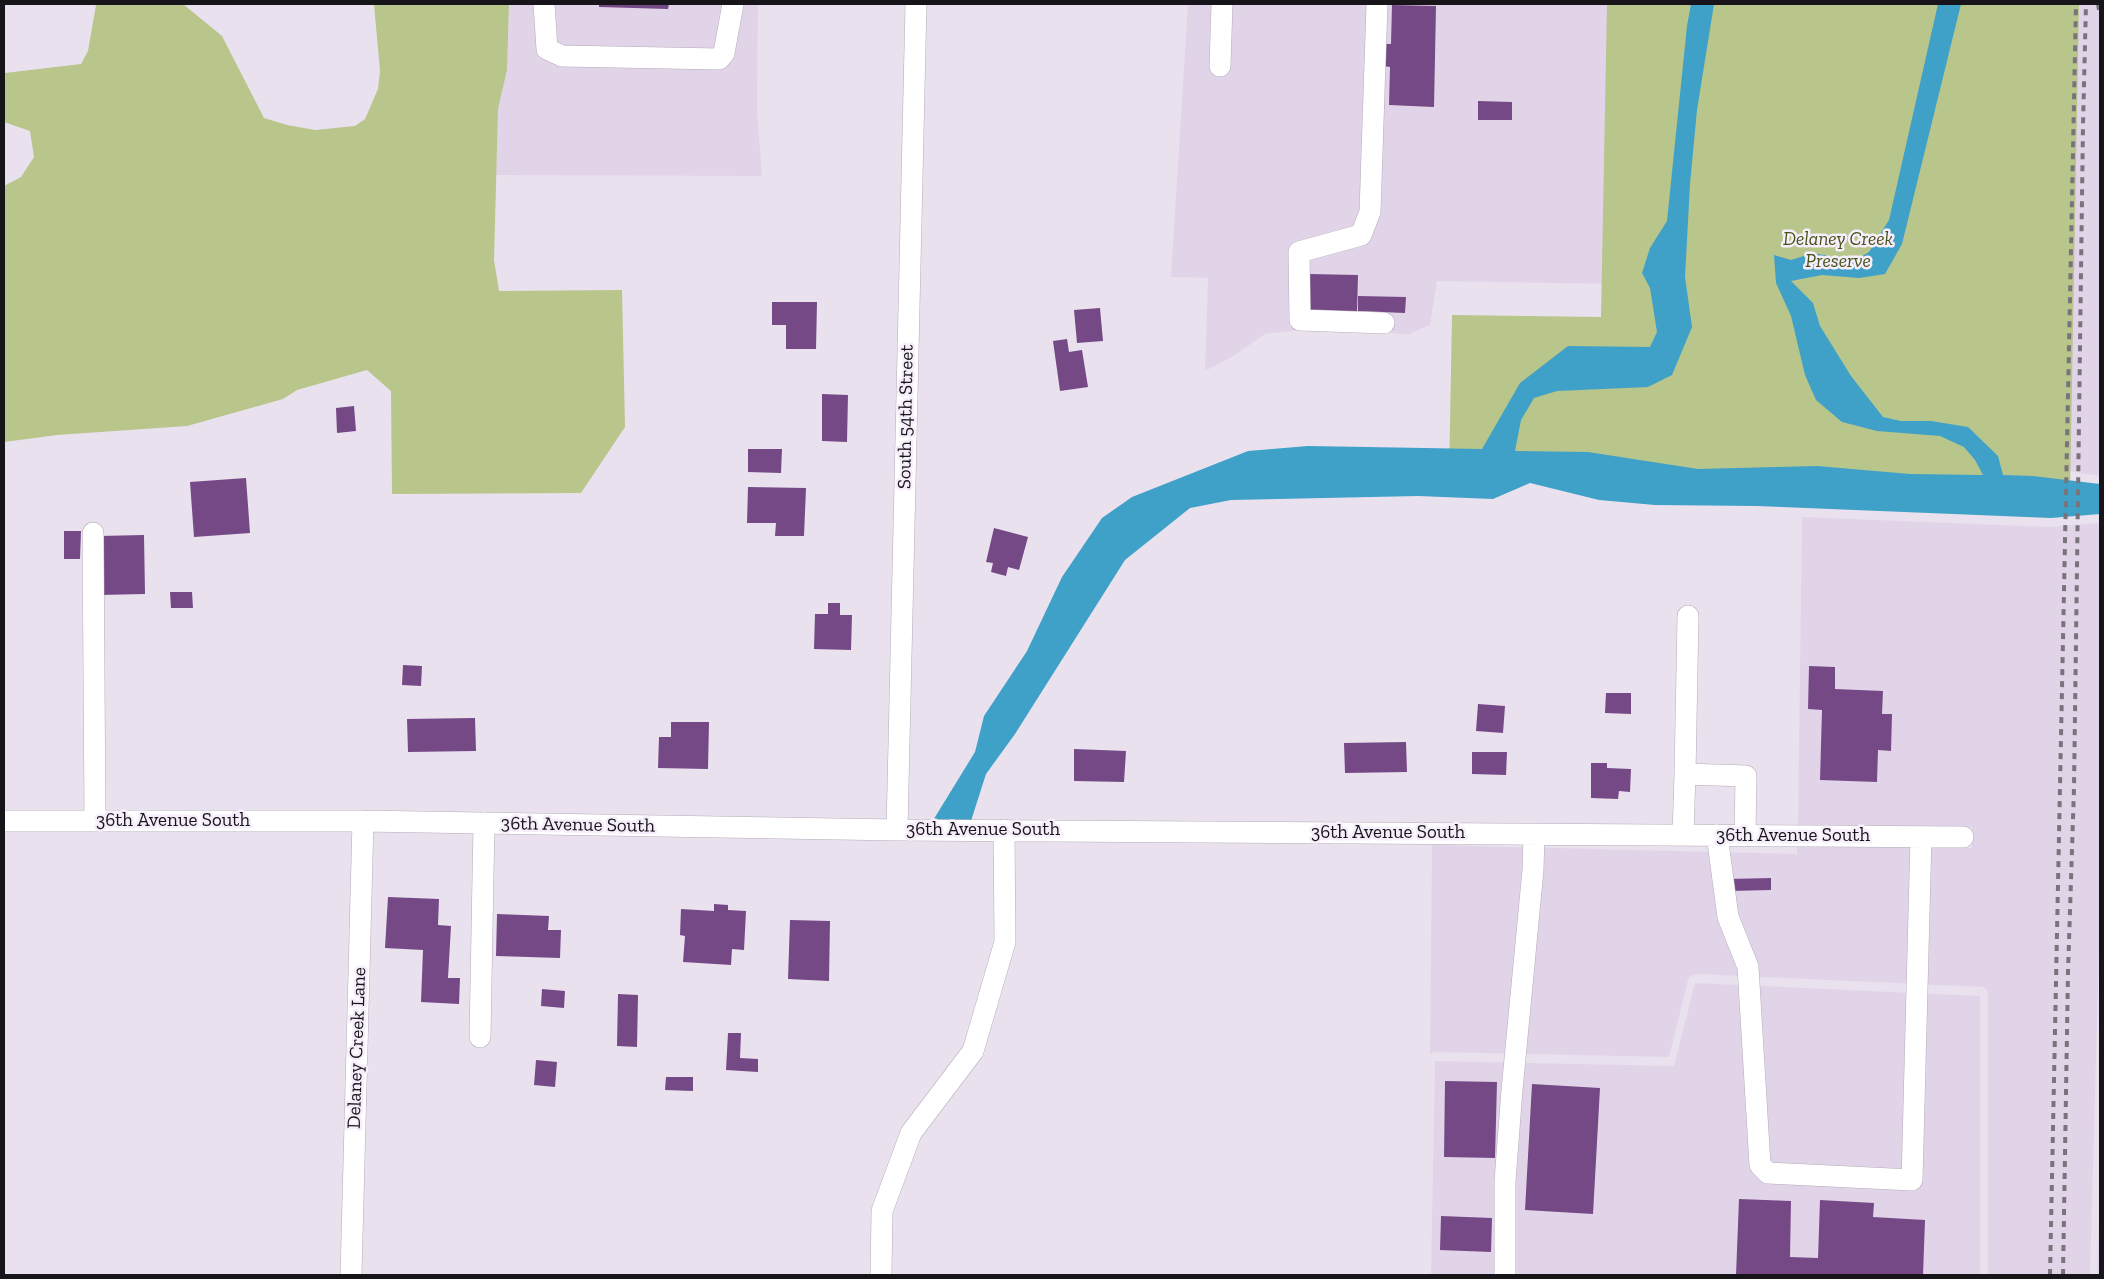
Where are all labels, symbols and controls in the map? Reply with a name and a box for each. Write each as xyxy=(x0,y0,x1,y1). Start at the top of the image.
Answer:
park label: Delaney Creek Preserve xyxy=(1783,229,1893,273)
street label: South 54th Street xyxy=(893,345,919,489)
street label: 36th Avenue South xyxy=(96,810,250,832)
street label: 36th Avenue South xyxy=(501,812,655,838)
street label: 36th Avenue South xyxy=(906,819,1060,841)
street label: 36th Avenue South xyxy=(1311,822,1465,844)
street label: 36th Avenue South xyxy=(1716,825,1870,847)
street label: Delaney Creek Lane xyxy=(343,967,371,1129)

